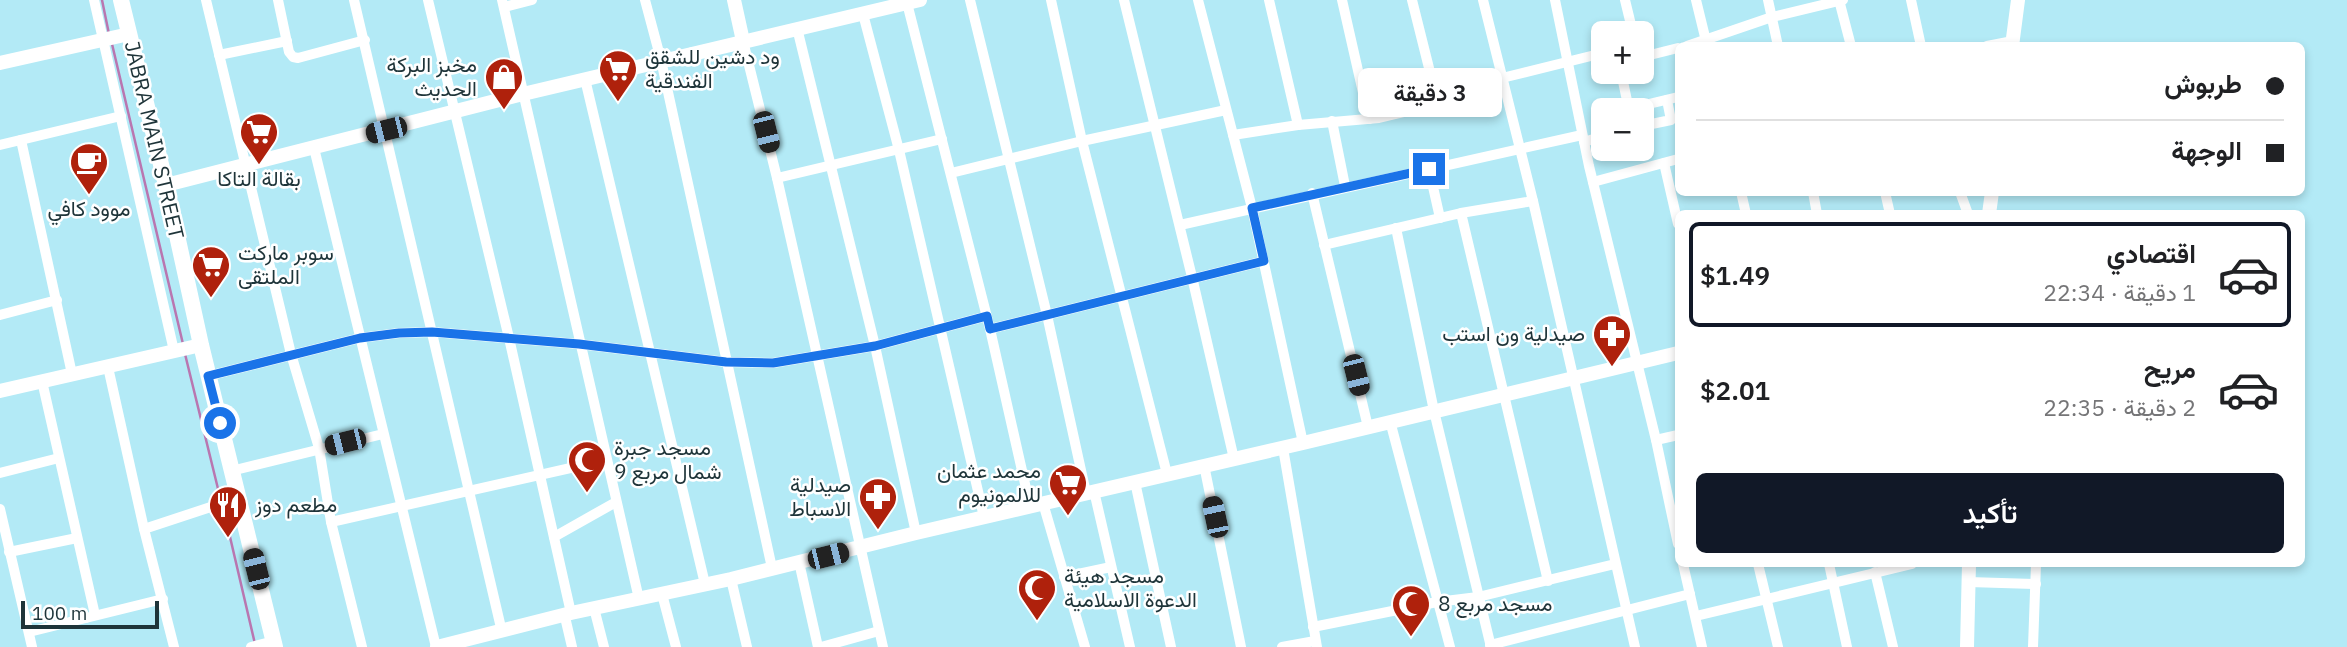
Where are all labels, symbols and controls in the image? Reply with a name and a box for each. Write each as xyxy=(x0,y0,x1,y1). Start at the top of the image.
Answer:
map controls xyxy=(1591,21,1654,161)
button: + xyxy=(1591,21,1654,84)
street label: JABRA MAIN STREET xyxy=(119,38,191,241)
place label: ود دشين للشقق الفندقية xyxy=(645,42,780,94)
supermarket icon: ود دشين للشقق الفندقية xyxy=(597,48,639,103)
place label: مخبز البركة الحديث xyxy=(387,50,477,102)
shop icon: مخبز البركة الحديث xyxy=(483,56,525,111)
text: طربوش xyxy=(2164,66,2242,100)
callout: 3 دقيقة xyxy=(1357,68,1501,116)
text: 3 دقيقة xyxy=(1393,77,1467,107)
button: − xyxy=(1591,98,1654,161)
car xyxy=(751,109,782,155)
supermarket icon: بقالة التاكا xyxy=(238,111,280,166)
car xyxy=(364,115,409,145)
text: الوجهة xyxy=(2171,133,2242,167)
cafe icon: موود كافي xyxy=(68,141,110,196)
route end xyxy=(1413,153,1445,185)
place label: بقالة التاكا xyxy=(217,164,301,192)
place label: موود كافي xyxy=(48,194,130,226)
text: اقتصادي xyxy=(2107,236,2196,270)
place label: سوبر ماركت الملتقى xyxy=(238,238,334,290)
icon: car xyxy=(2217,243,2280,306)
supermarket icon: سوبر ماركت الملتقى xyxy=(190,244,232,299)
text: $1.49 xyxy=(1700,258,1770,292)
text: 1 دقيقة · 22:34 xyxy=(2043,277,2196,307)
pharmacy icon: صيدلية ون استب xyxy=(1591,313,1633,368)
place label: صيدلية ون استب xyxy=(1442,319,1585,347)
text: مريح xyxy=(2144,351,2196,385)
car xyxy=(1341,352,1372,398)
icon: car xyxy=(2217,358,2280,421)
text: $2.01 xyxy=(1700,373,1770,407)
text: 2 دقيقة · 22:35 xyxy=(2043,392,2196,422)
route start xyxy=(204,407,236,439)
car xyxy=(323,427,368,457)
place label: مسجد جبرة شمال مربع 9 xyxy=(614,433,722,486)
mosque icon: مسجد جبرة شمال مربع 9 xyxy=(566,439,608,494)
place label: محمد عثمان للالمونيوم xyxy=(937,456,1041,509)
supermarket icon: محمد عثمان للالمونيوم xyxy=(1047,462,1089,517)
place label: صيدلية الاسباط xyxy=(789,470,851,522)
button: تأكيد xyxy=(1696,473,2284,553)
pharmacy icon: صيدلية الاسباط xyxy=(857,476,899,531)
restaurant icon: مطعم دوز xyxy=(207,484,249,539)
place label: مطعم دوز xyxy=(254,490,337,519)
car xyxy=(1201,494,1230,540)
car xyxy=(806,541,851,571)
car xyxy=(241,546,272,592)
place label: مسجد هيئة الدعوة الاسلامية xyxy=(1064,561,1197,613)
mosque icon: مسجد هيئة الدعوة الاسلامية xyxy=(1016,567,1058,622)
mosque icon: مسجد مربع 8 xyxy=(1390,583,1432,638)
place label: مسجد مربع 8 xyxy=(1438,589,1553,618)
scale bar xyxy=(21,598,159,630)
text: 100 m xyxy=(32,601,87,625)

